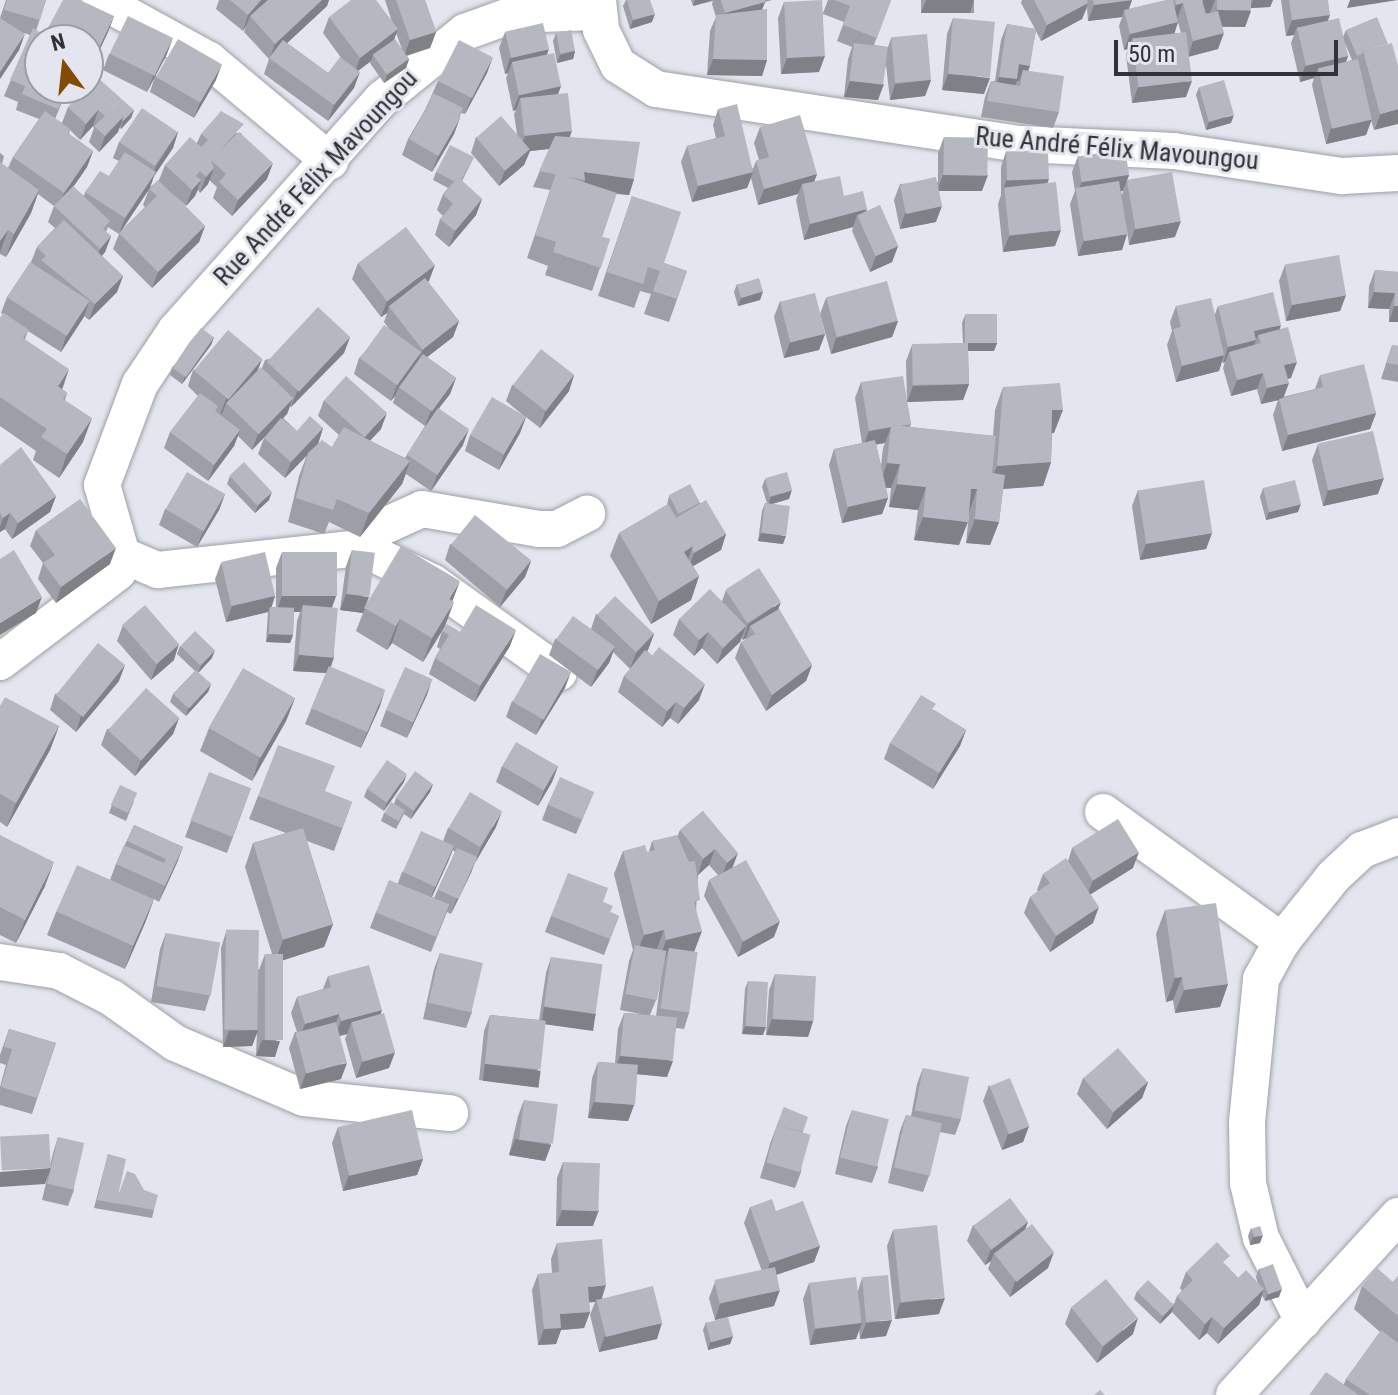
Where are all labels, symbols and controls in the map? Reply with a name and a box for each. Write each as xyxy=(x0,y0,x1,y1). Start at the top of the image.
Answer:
north arrow xyxy=(24,24,104,104)
scale bar xyxy=(1118,24,1342,74)
text: N xyxy=(48,28,68,56)
text: 50 m xyxy=(1128,40,1175,68)
street label: Rue André Félix Mavoungou xyxy=(208,63,424,293)
street label: Rue André Félix Mavoungou xyxy=(974,121,1260,177)

